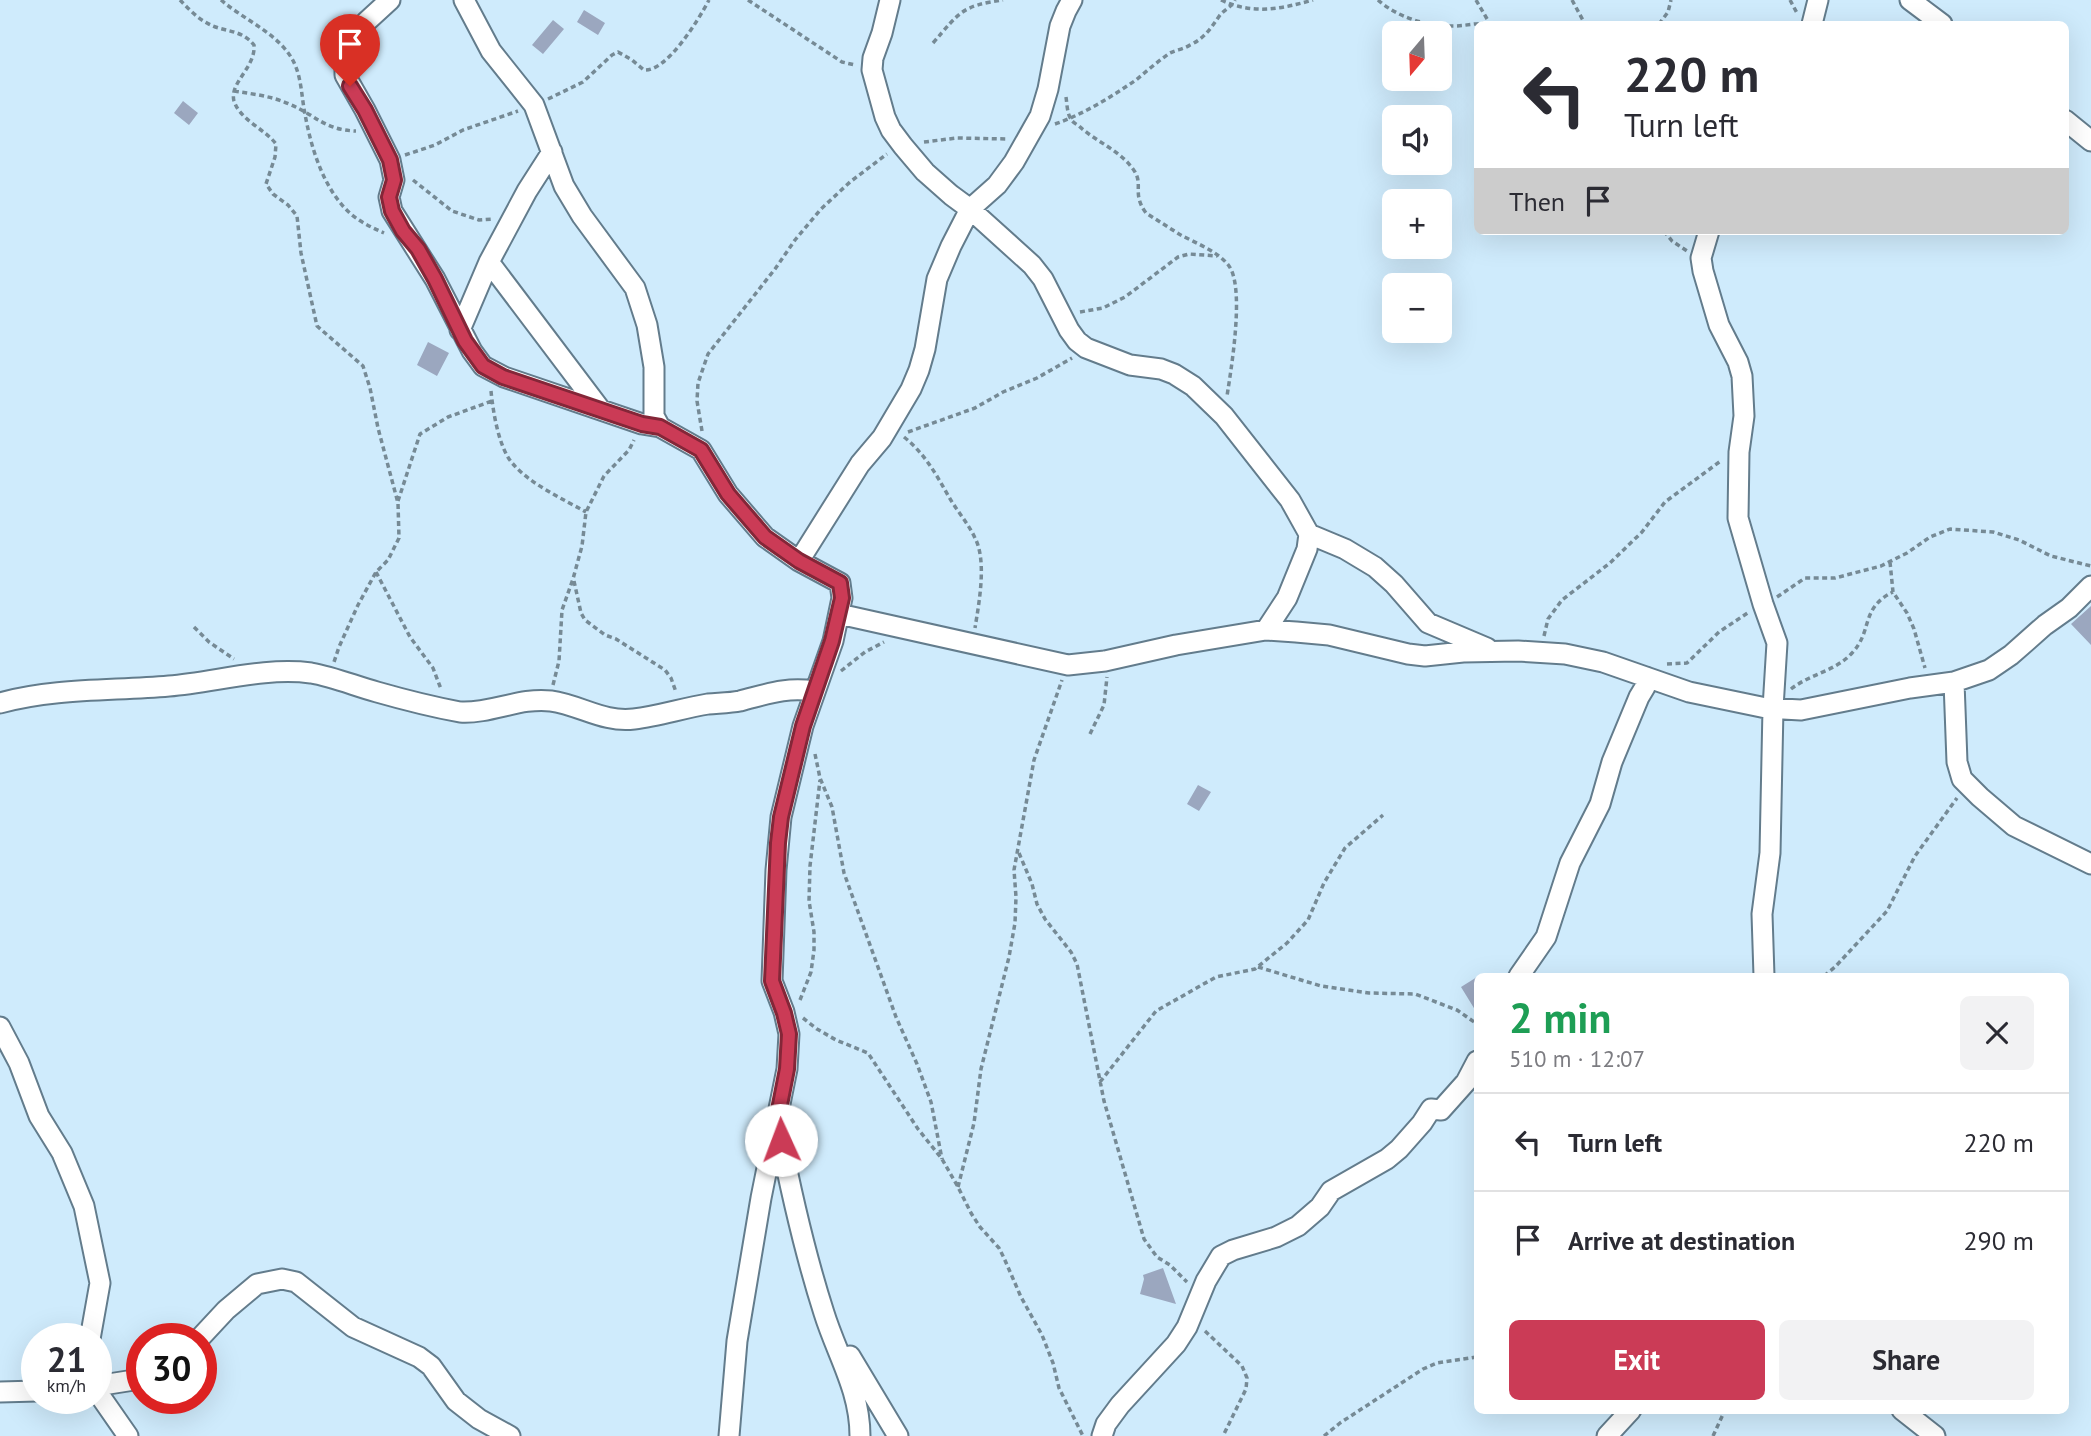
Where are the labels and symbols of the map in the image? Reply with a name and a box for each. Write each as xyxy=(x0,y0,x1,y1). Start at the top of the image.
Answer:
pin xyxy=(320,14,380,86)
north arrow xyxy=(1382,21,1452,91)
position arrow xyxy=(744,1103,818,1177)
speed limit sign: 30 xyxy=(126,1323,217,1414)

